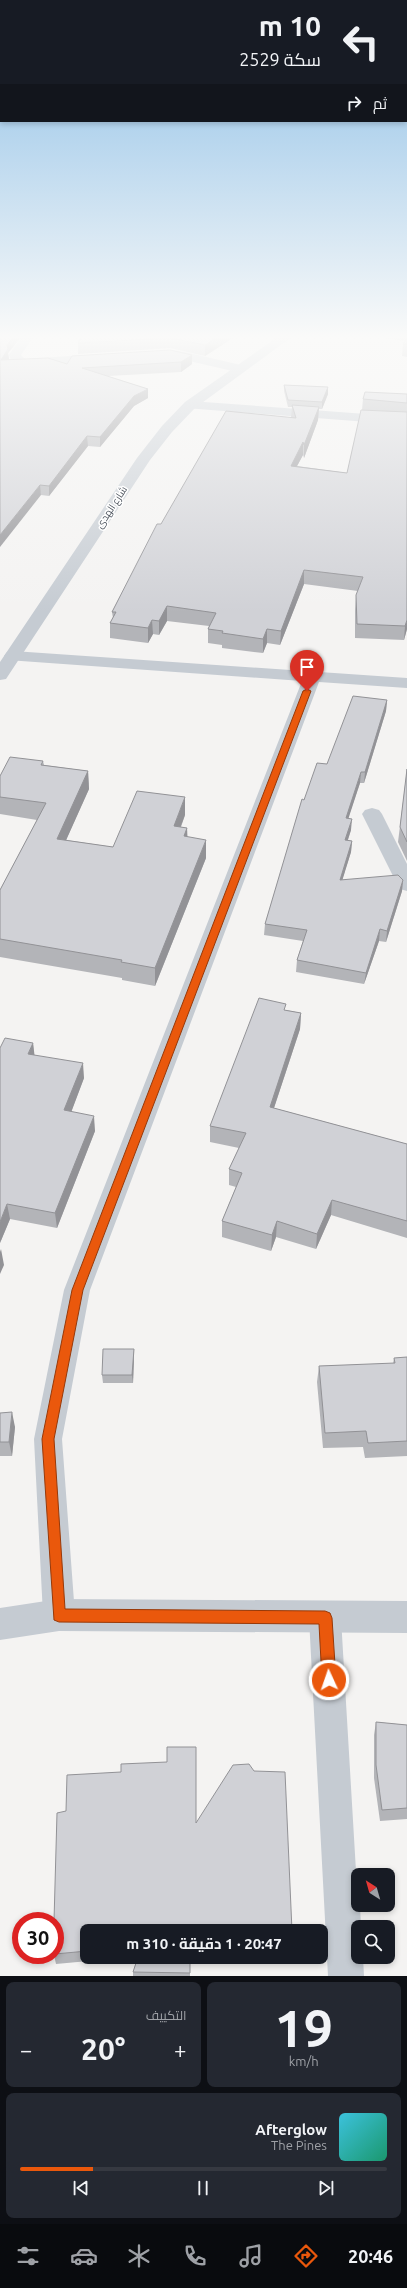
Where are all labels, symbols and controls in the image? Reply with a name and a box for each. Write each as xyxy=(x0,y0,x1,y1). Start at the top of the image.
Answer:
text: 10 m xyxy=(259,10,321,41)
icon: left xyxy=(335,16,387,68)
text: سكة 2529 xyxy=(239,49,321,69)
icon: right xyxy=(343,92,365,114)
text: ثم xyxy=(373,95,387,112)
street label: شارع الهدى xyxy=(94,484,130,531)
pin xyxy=(290,650,324,691)
icon: arrive xyxy=(296,656,318,678)
position arrow xyxy=(308,1659,350,1701)
north arrow xyxy=(351,1868,395,1912)
map controls xyxy=(351,1868,395,1964)
speed limit sign: 30 xyxy=(12,1912,64,1964)
button: search xyxy=(351,1920,395,1964)
text: 20:47 · 1 دقيقة · 310 m xyxy=(126,1935,282,1952)
text: 19 xyxy=(274,1999,333,2057)
text: التكييف xyxy=(146,2008,187,2022)
text: 20° xyxy=(81,2032,125,2066)
text: − xyxy=(20,2037,32,2062)
text: + xyxy=(174,2037,187,2062)
text: km/h xyxy=(289,2054,319,2068)
text: Afterglow xyxy=(255,2121,327,2138)
text: The Pines xyxy=(271,2138,327,2152)
icon: previous xyxy=(70,2177,92,2199)
icon: pause xyxy=(192,2177,214,2199)
icon: next xyxy=(315,2177,337,2199)
icon: filters xyxy=(14,2242,42,2270)
icon: car xyxy=(70,2242,98,2270)
icon: climate xyxy=(125,2242,153,2270)
icon: phone xyxy=(181,2242,209,2270)
icon: music xyxy=(237,2242,265,2270)
icon: directions xyxy=(292,2242,320,2270)
text: 20:46 xyxy=(348,2246,393,2266)

